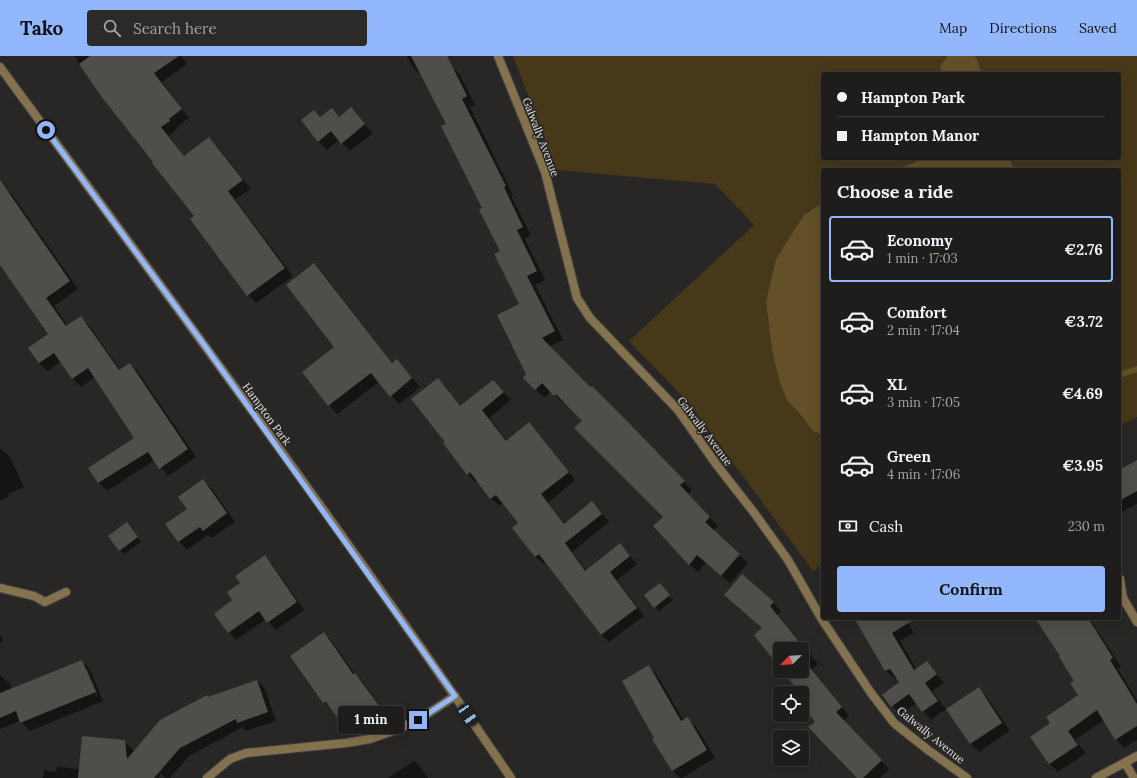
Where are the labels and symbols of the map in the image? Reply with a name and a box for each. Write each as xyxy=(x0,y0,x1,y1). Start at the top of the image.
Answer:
street label: Galwally Avenue xyxy=(520,96,562,178)
route start xyxy=(37,121,55,139)
street label: Hampton Park xyxy=(240,380,294,448)
street label: Galwally Avenue xyxy=(674,394,736,469)
north arrow xyxy=(773,642,809,678)
car xyxy=(456,702,480,728)
street label: Galwally Avenue xyxy=(894,703,968,767)
callout: 1 min xyxy=(338,706,404,734)
route end xyxy=(409,711,427,729)

